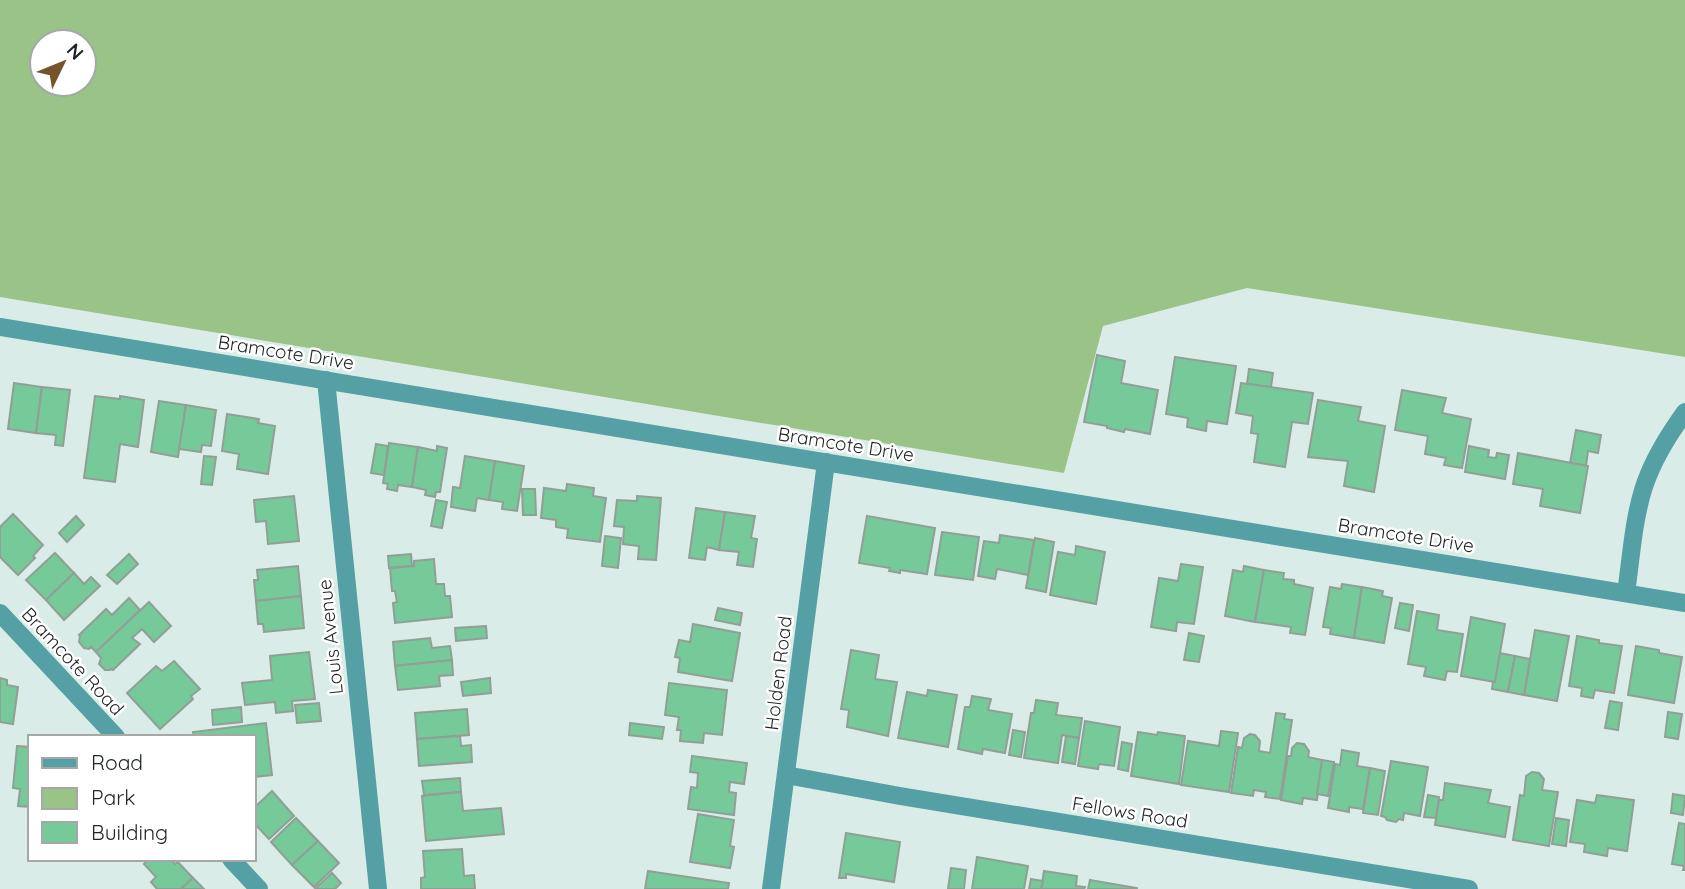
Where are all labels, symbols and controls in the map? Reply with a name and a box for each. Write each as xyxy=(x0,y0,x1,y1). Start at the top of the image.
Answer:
north arrow xyxy=(28,28,98,98)
text: N xyxy=(62,38,89,65)
street label: Bramcote Drive xyxy=(216,329,356,375)
street label: Bramcote Drive xyxy=(776,421,916,467)
street label: Bramcote Drive xyxy=(1336,512,1476,558)
street label: Louis Avenue xyxy=(312,578,348,696)
street label: Bramcote Road xyxy=(17,602,129,720)
street label: Holden Road xyxy=(759,615,797,731)
legend xyxy=(28,735,256,861)
text: Road xyxy=(91,749,143,775)
text: Park xyxy=(91,784,135,810)
street label: Fellows Road xyxy=(1071,791,1189,833)
text: Building xyxy=(91,819,168,845)

